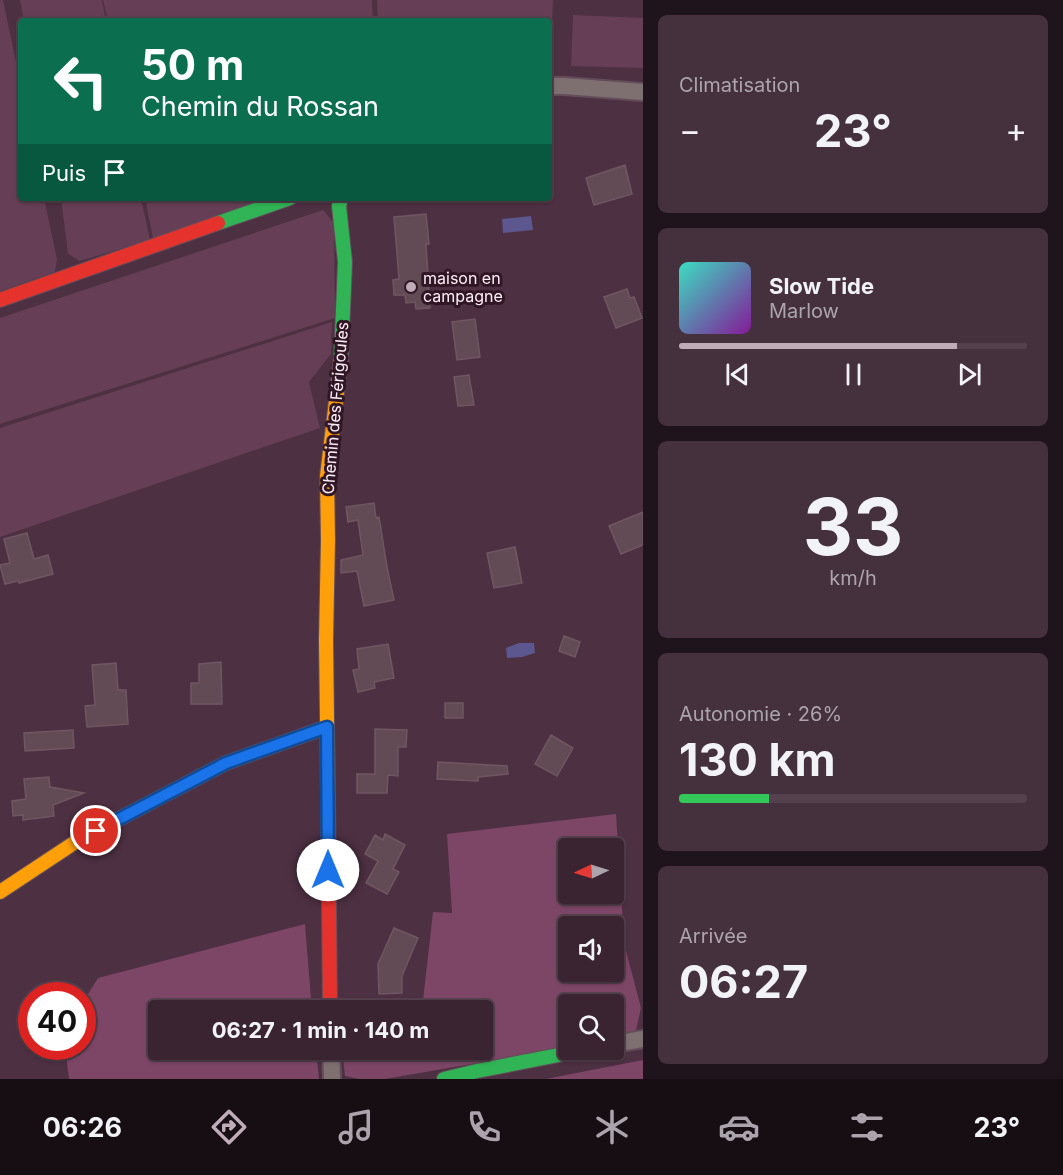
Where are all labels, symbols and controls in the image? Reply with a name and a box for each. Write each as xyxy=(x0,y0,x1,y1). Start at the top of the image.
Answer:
text: 50 m xyxy=(141,39,244,90)
icon: left xyxy=(42,42,120,120)
text: Climatisation xyxy=(679,73,800,97)
text: Chemin du Rossan xyxy=(141,90,379,123)
text: 23° xyxy=(814,103,892,158)
text: − xyxy=(679,110,701,150)
text: + xyxy=(1005,110,1027,150)
icon: arrive xyxy=(98,156,131,189)
text: Puis xyxy=(42,160,86,186)
place label: maison en campagne xyxy=(423,268,503,306)
text: Slow Tide xyxy=(769,273,874,299)
marker: maison en campagne xyxy=(404,280,418,294)
text: Marlow xyxy=(769,299,839,323)
street label: Chemin des Férigoules xyxy=(317,321,353,495)
icon: previous xyxy=(721,358,754,391)
icon: pause xyxy=(837,358,870,391)
icon: next xyxy=(953,358,986,391)
text: 33 xyxy=(803,479,903,574)
text: km/h xyxy=(829,566,877,590)
text: Autonomie · 26% xyxy=(679,702,842,726)
text: 130 km xyxy=(679,732,836,787)
pin xyxy=(70,805,121,856)
icon: arrive xyxy=(79,814,112,847)
position arrow xyxy=(296,838,360,902)
north arrow xyxy=(558,838,624,904)
map controls xyxy=(558,838,624,1060)
button: sound xyxy=(558,916,624,982)
text: Arrivée xyxy=(679,924,748,948)
text: 06:27 xyxy=(679,954,808,1009)
speed limit sign: 40 xyxy=(18,982,96,1060)
button: search xyxy=(558,994,624,1060)
text: 06:27 · 1 min · 140 m xyxy=(212,1017,429,1043)
icon: directions xyxy=(208,1106,250,1148)
icon: music xyxy=(335,1106,377,1148)
icon: phone xyxy=(463,1106,505,1148)
icon: climate xyxy=(591,1106,633,1148)
icon: car xyxy=(718,1106,760,1148)
icon: filters xyxy=(846,1106,888,1148)
text: 06:26 xyxy=(43,1111,122,1144)
text: 23° xyxy=(974,1111,1020,1144)

